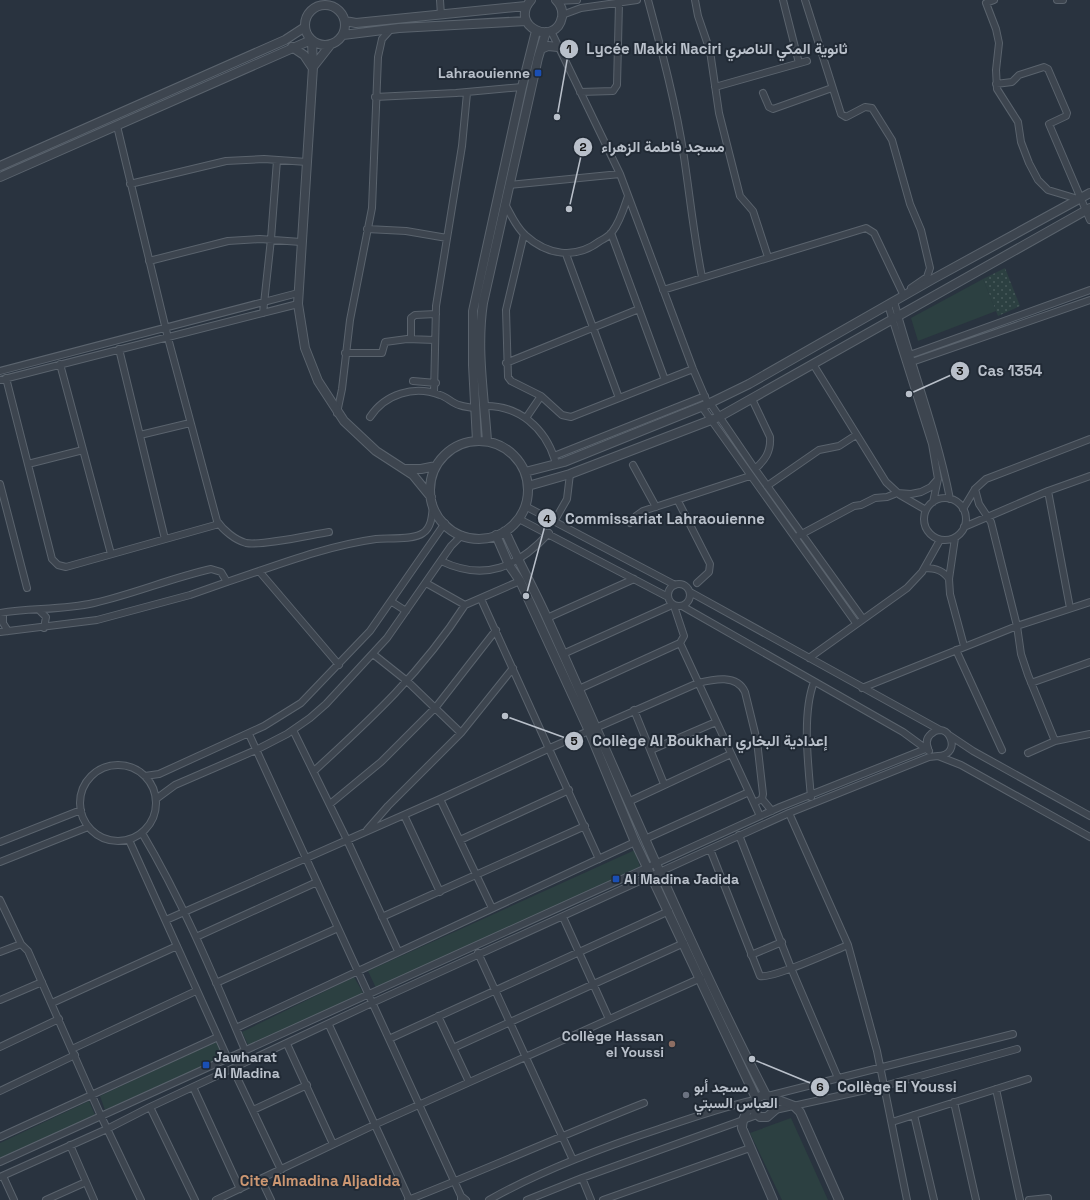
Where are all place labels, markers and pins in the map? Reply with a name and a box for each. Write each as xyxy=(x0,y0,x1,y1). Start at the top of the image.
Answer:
callout: Lycée Makki Naciri ثانوية المكي الناصري xyxy=(559,36,856,63)
place label: Lahraouienne xyxy=(438,64,530,82)
marker: Lahraouienne xyxy=(533,68,543,78)
callout: مسجد فاطمة الزهراء xyxy=(573,134,732,161)
callout: Cas 1354 xyxy=(950,358,1050,385)
callout: Commissariat Lahraouienne xyxy=(537,505,773,532)
callout: Collège Al Boukhari إعدادية البخاري xyxy=(564,728,835,755)
place label: Al Madina Jadida xyxy=(624,870,739,888)
marker: Al Madina Jadida xyxy=(611,874,621,884)
place label: Collège Hassan el Youssi xyxy=(562,1027,664,1061)
marker: Collège Hassan el Youssi xyxy=(667,1039,677,1049)
place label: Jawharat Al Madina xyxy=(214,1048,280,1082)
marker: Jawharat Al Madina xyxy=(201,1060,211,1070)
callout: Collège El Youssi xyxy=(810,1073,965,1100)
place label: مسجد أبو العباس السبتي xyxy=(694,1078,778,1115)
marker: مسجد أبو العباس السبتي xyxy=(681,1090,691,1100)

